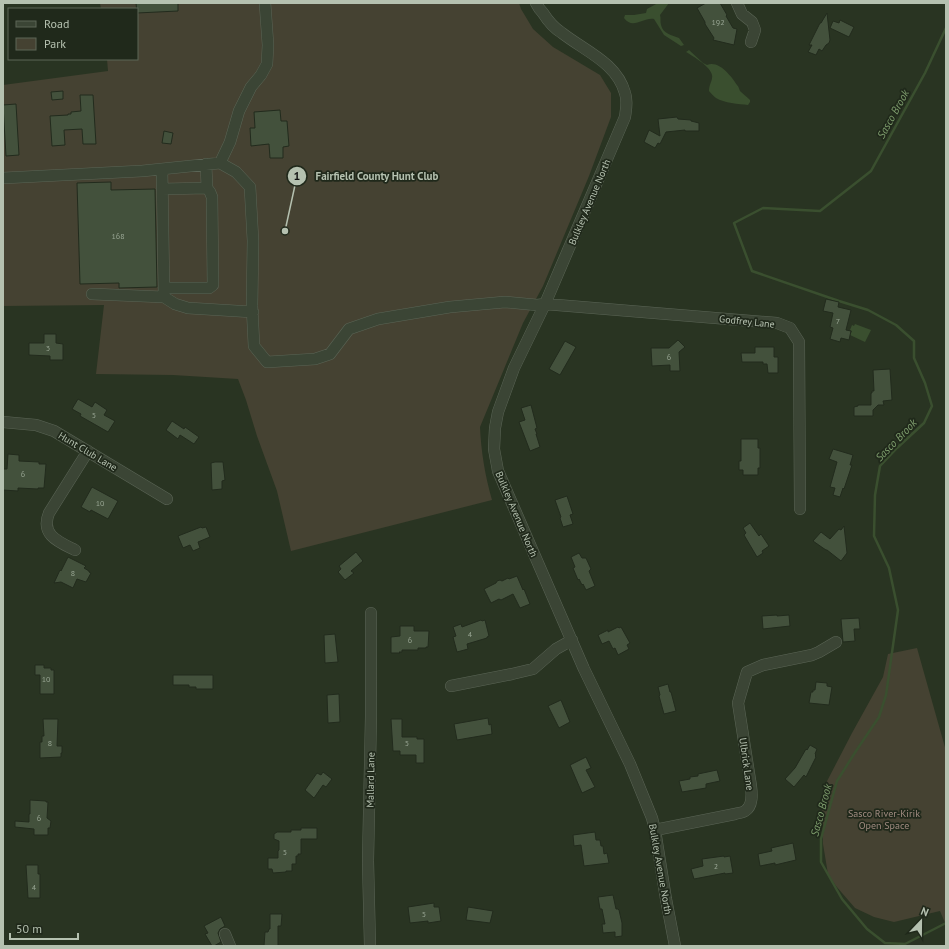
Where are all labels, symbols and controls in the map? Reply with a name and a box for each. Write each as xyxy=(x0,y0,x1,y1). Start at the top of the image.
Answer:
legend xyxy=(8,8,138,60)
text: Road xyxy=(44,16,69,31)
house number: 192 xyxy=(711,17,725,27)
text: Park xyxy=(44,36,66,51)
water label: Sasco Brook xyxy=(874,86,913,141)
street label: Bulkley Avenue North xyxy=(566,157,613,247)
callout: Fairfield County Hunt Club xyxy=(287,165,447,188)
text: 1 xyxy=(294,168,300,183)
text: Fairfield County Hunt Club xyxy=(316,169,439,183)
house number: 168 xyxy=(111,231,125,241)
street label: Godfrey Lane xyxy=(719,312,775,331)
house number: 7 xyxy=(836,316,840,326)
house number: 3 xyxy=(46,343,50,353)
house number: 6 xyxy=(667,352,671,362)
house number: 5 xyxy=(92,410,96,420)
water label: Sasco Brook xyxy=(872,415,920,464)
street label: Hunt Club Lane xyxy=(56,429,119,474)
house number: 6 xyxy=(21,469,25,479)
street label: Bulkley Avenue North xyxy=(493,469,540,559)
house number: 10 xyxy=(96,498,105,508)
house number: 8 xyxy=(71,568,75,578)
house number: 4 xyxy=(468,629,473,639)
house number: 6 xyxy=(408,635,412,645)
house number: 10 xyxy=(42,674,51,684)
street label: Ulbrick Lane xyxy=(736,737,757,791)
house number: 8 xyxy=(48,738,52,748)
house number: 5 xyxy=(405,738,409,748)
street label: Mallard Lane xyxy=(364,752,377,808)
water label: Sasco Brook xyxy=(807,781,835,838)
park label: Sasco River-Kirik Open Space xyxy=(848,807,920,832)
house number: 6 xyxy=(37,813,41,823)
street label: Bulkley Avenue North xyxy=(646,823,675,915)
house number: 5 xyxy=(283,847,287,857)
house number: 2 xyxy=(714,861,718,871)
house number: 4 xyxy=(32,882,37,892)
north arrow xyxy=(901,901,941,941)
text: N xyxy=(919,904,931,920)
house number: 5 xyxy=(422,909,426,919)
scale bar xyxy=(10,915,78,941)
text: 50 m xyxy=(16,921,42,936)

